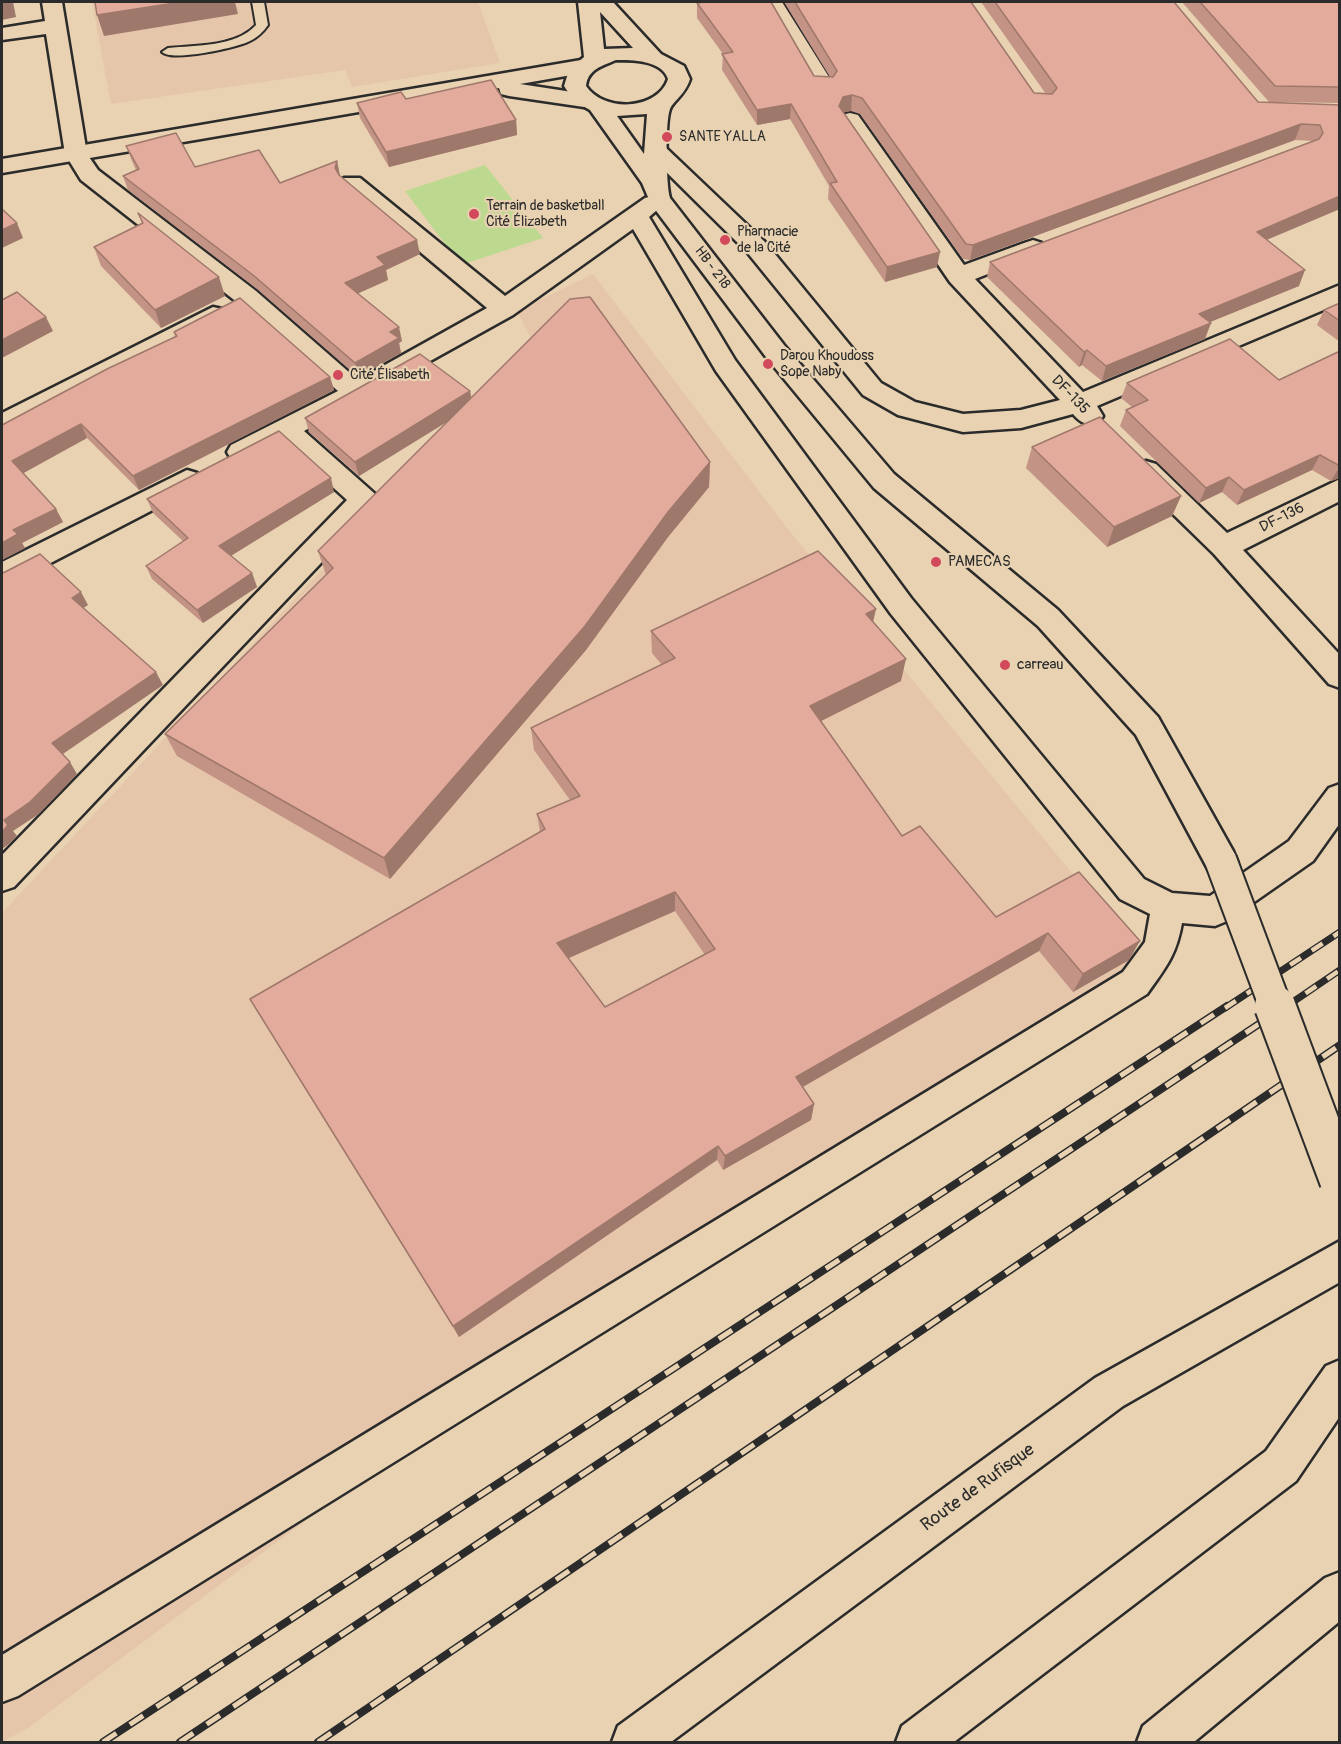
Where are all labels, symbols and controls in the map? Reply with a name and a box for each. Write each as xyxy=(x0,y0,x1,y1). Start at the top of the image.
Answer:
place label: SANTE YALLA xyxy=(679,129,766,145)
marker: SANTE YALLA xyxy=(660,130,674,144)
place label: Terrain de basketball Cité Élizabeth xyxy=(486,198,605,231)
marker: Terrain de basketball Cité Élizabeth xyxy=(467,207,481,221)
place label: Pharmacie de la Cité xyxy=(737,224,798,256)
marker: Pharmacie de la Cité xyxy=(718,233,732,247)
street label: HB - 218 xyxy=(690,243,734,293)
place label: Darou Khoudoss Sope Naby xyxy=(780,348,874,380)
marker: Darou Khoudoss Sope Naby xyxy=(761,357,775,371)
place label: Cité Élisabeth xyxy=(350,367,430,383)
marker: Cité Élisabeth xyxy=(331,368,345,382)
street label: DF-135 xyxy=(1047,372,1093,418)
street label: DF-136 xyxy=(1257,499,1307,537)
place label: PAMECAS xyxy=(948,553,1011,571)
marker: PAMECAS xyxy=(929,555,943,569)
place label: carreau xyxy=(1017,656,1064,674)
marker: carreau xyxy=(998,658,1012,672)
street label: Route de Rufisque xyxy=(917,1439,1039,1537)

